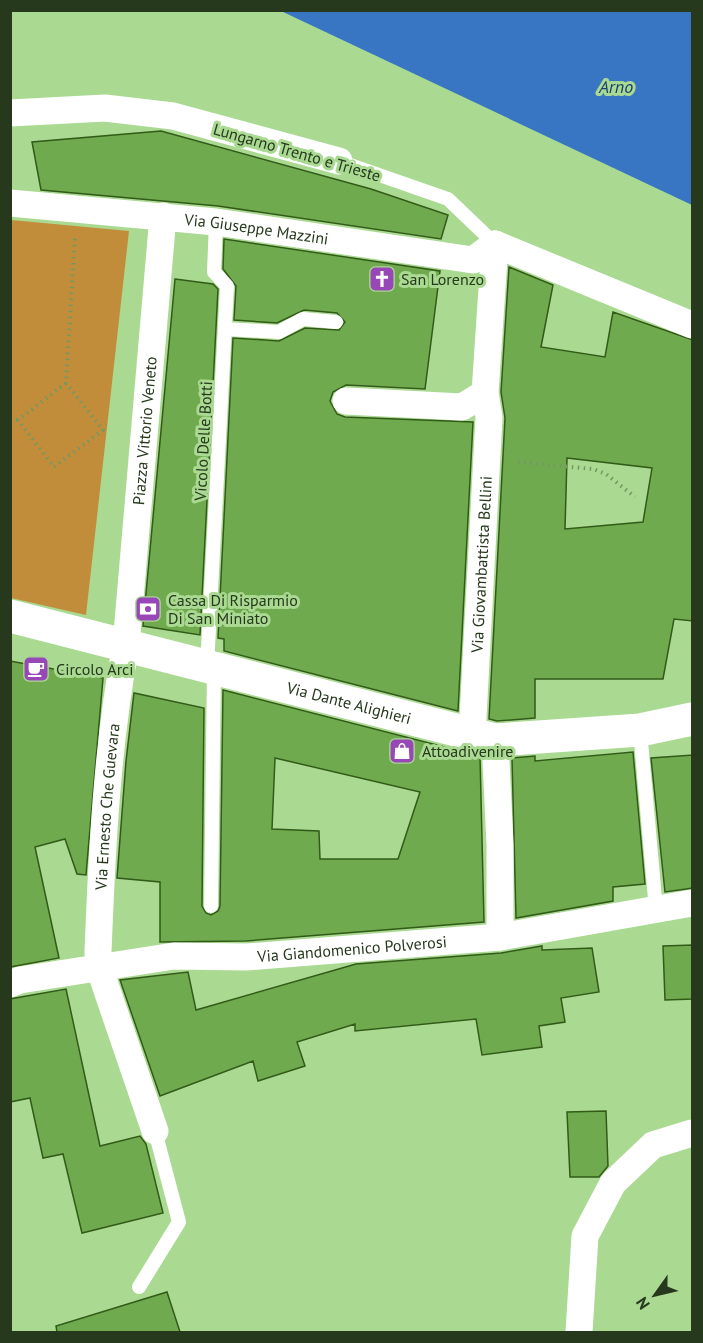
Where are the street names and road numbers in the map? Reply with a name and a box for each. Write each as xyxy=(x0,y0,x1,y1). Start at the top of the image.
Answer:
street label: Lungarno Trento e Trieste xyxy=(211,119,383,185)
street label: Via Giuseppe Mazzini xyxy=(183,209,330,249)
street label: Piazza Vittorio Veneto xyxy=(128,356,161,506)
street label: Vicolo Delle Botti xyxy=(190,381,216,502)
street label: Via Giovambattista Bellini xyxy=(466,475,496,654)
street label: Via Dante Alighieri xyxy=(284,677,413,728)
street label: Via Ernesto Che Guevara xyxy=(91,722,124,891)
street label: Via Giandomenico Polverosi xyxy=(256,931,447,966)

